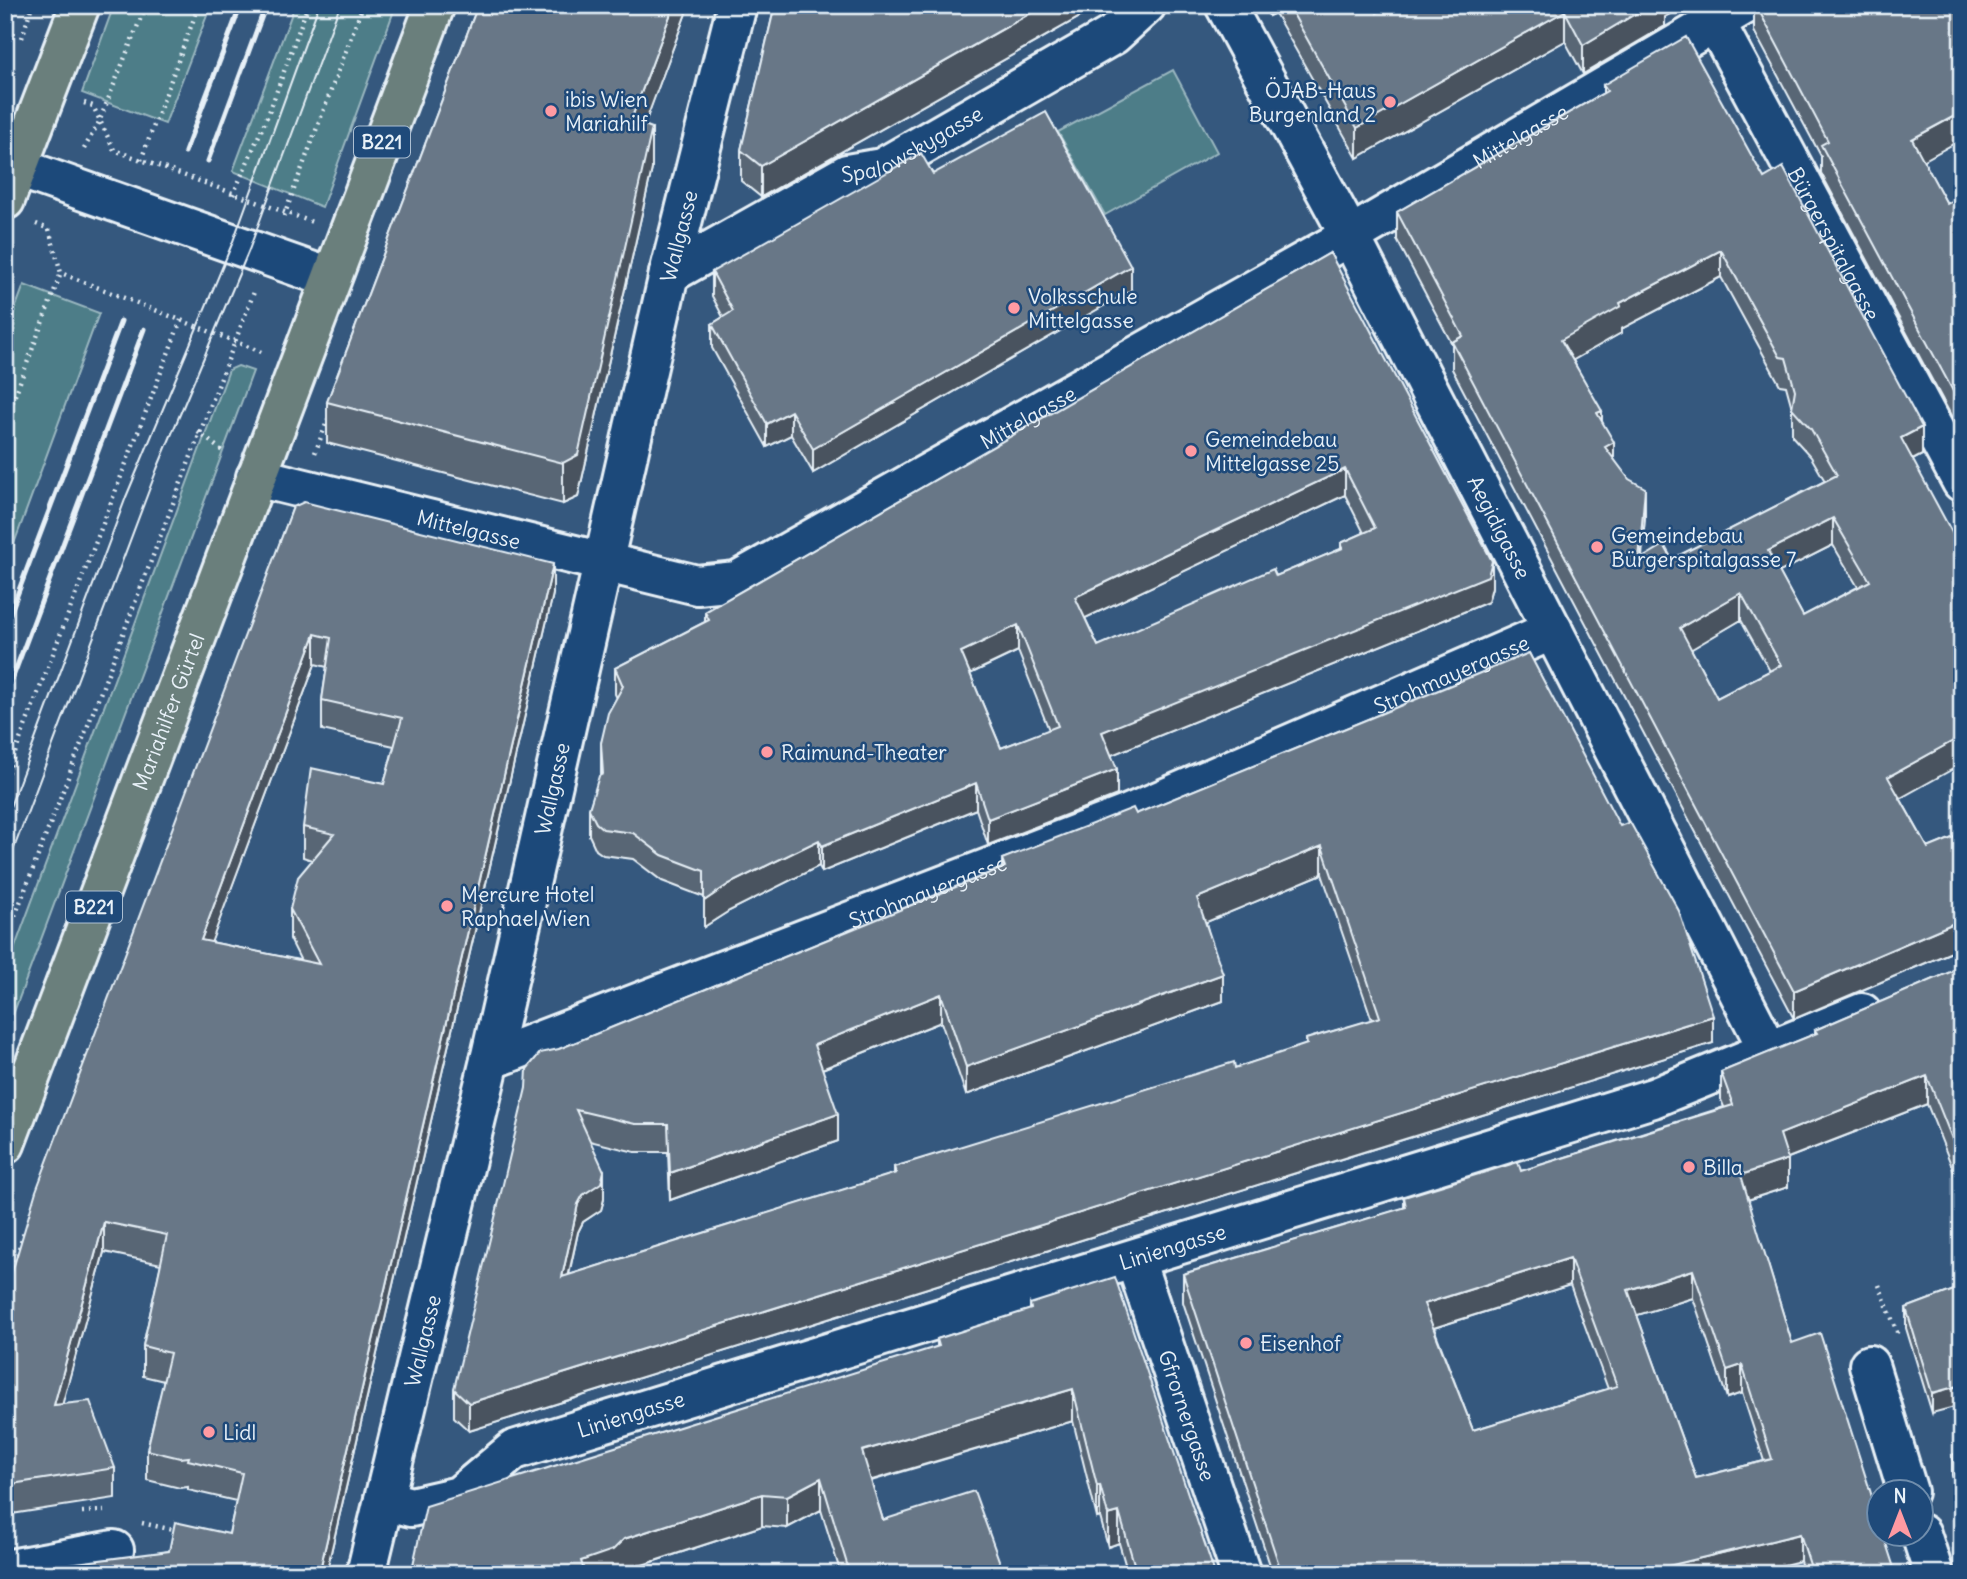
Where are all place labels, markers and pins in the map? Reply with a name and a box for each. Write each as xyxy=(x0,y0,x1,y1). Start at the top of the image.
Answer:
place label: ÖJAB-Haus Burgenland 2 xyxy=(1249,77,1376,128)
place label: ibis Wien Mariahilf xyxy=(565,86,649,137)
marker: ÖJAB-Haus Burgenland 2 xyxy=(1382,94,1398,110)
marker: ibis Wien Mariahilf xyxy=(543,103,559,119)
place label: Volksschule Mittelgasse xyxy=(1028,283,1138,334)
marker: Volksschule Mittelgasse xyxy=(1006,300,1022,316)
place label: Gemeindebau Mittelgasse 25 xyxy=(1205,426,1339,477)
marker: Gemeindebau Mittelgasse 25 xyxy=(1183,443,1199,459)
place label: Gemeindebau Bürgerspitalgasse 7 xyxy=(1611,522,1796,573)
marker: Gemeindebau Bürgerspitalgasse 7 xyxy=(1589,539,1605,555)
place label: Raimund-Theater xyxy=(781,739,947,766)
marker: Raimund-Theater xyxy=(759,744,775,760)
place label: Mercure Hotel Raphael Wien xyxy=(461,881,594,932)
marker: Mercure Hotel Raphael Wien xyxy=(439,898,455,914)
place label: Billa xyxy=(1703,1154,1743,1181)
marker: Billa xyxy=(1681,1159,1697,1175)
place label: Eisenhof xyxy=(1260,1330,1342,1357)
marker: Eisenhof xyxy=(1238,1335,1254,1351)
place label: Lidl xyxy=(223,1419,256,1446)
marker: Lidl xyxy=(201,1424,217,1440)

